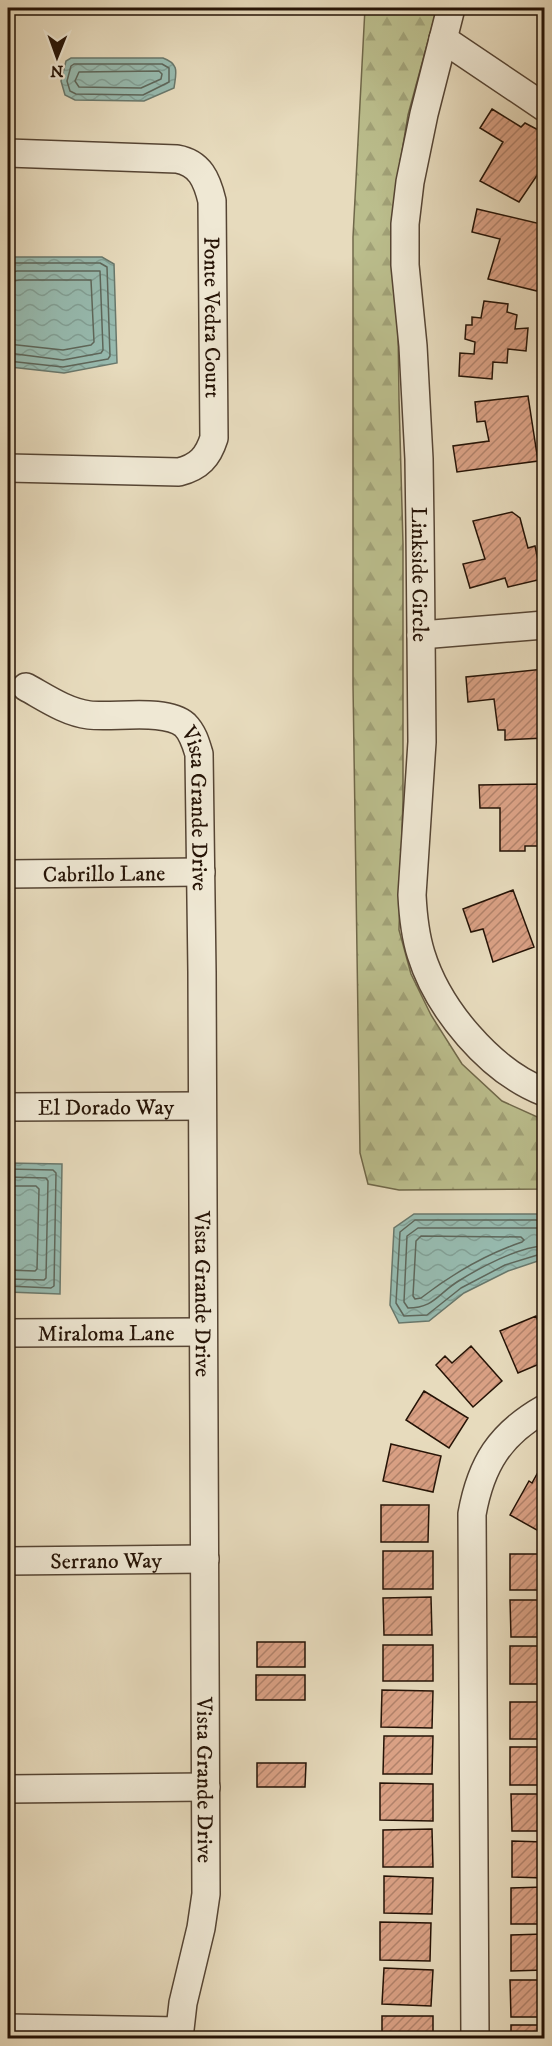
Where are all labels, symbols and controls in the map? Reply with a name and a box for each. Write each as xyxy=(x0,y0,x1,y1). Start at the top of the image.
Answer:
north arrow xyxy=(27,27,87,87)
text: N xyxy=(50,61,63,81)
street label: Ponte Vedra Court xyxy=(197,236,226,398)
street label: Linkside Circle xyxy=(405,507,433,642)
street label: Vista Grande Drive xyxy=(174,721,213,891)
street label: Cabrillo Lane xyxy=(43,860,165,889)
street label: El Dorado Way xyxy=(38,1094,175,1122)
street label: Vista Grande Drive xyxy=(188,1210,216,1377)
street label: Miraloma Lane xyxy=(37,1320,175,1348)
street label: Serrano Way xyxy=(50,1547,163,1576)
street label: Vista Grande Drive xyxy=(190,1696,218,1863)

